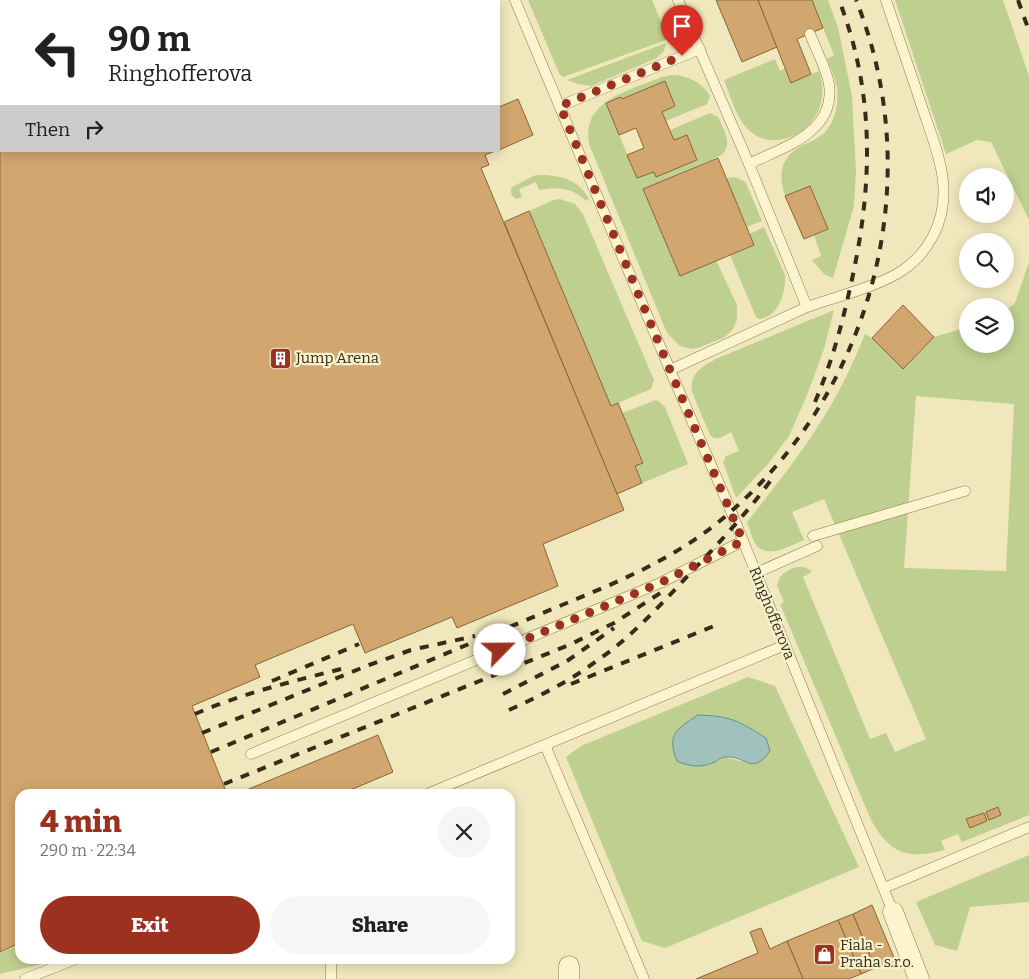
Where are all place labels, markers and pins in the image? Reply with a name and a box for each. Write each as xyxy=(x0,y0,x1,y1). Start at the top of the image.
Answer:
pin xyxy=(661,5,703,56)
building icon: Jump Arena xyxy=(268,346,292,370)
place label: Jump Arena xyxy=(295,349,379,367)
place label: Fiala - Praha s.r.o. xyxy=(840,936,914,971)
shop icon: Fiala - Praha s.r.o. xyxy=(812,942,836,966)

